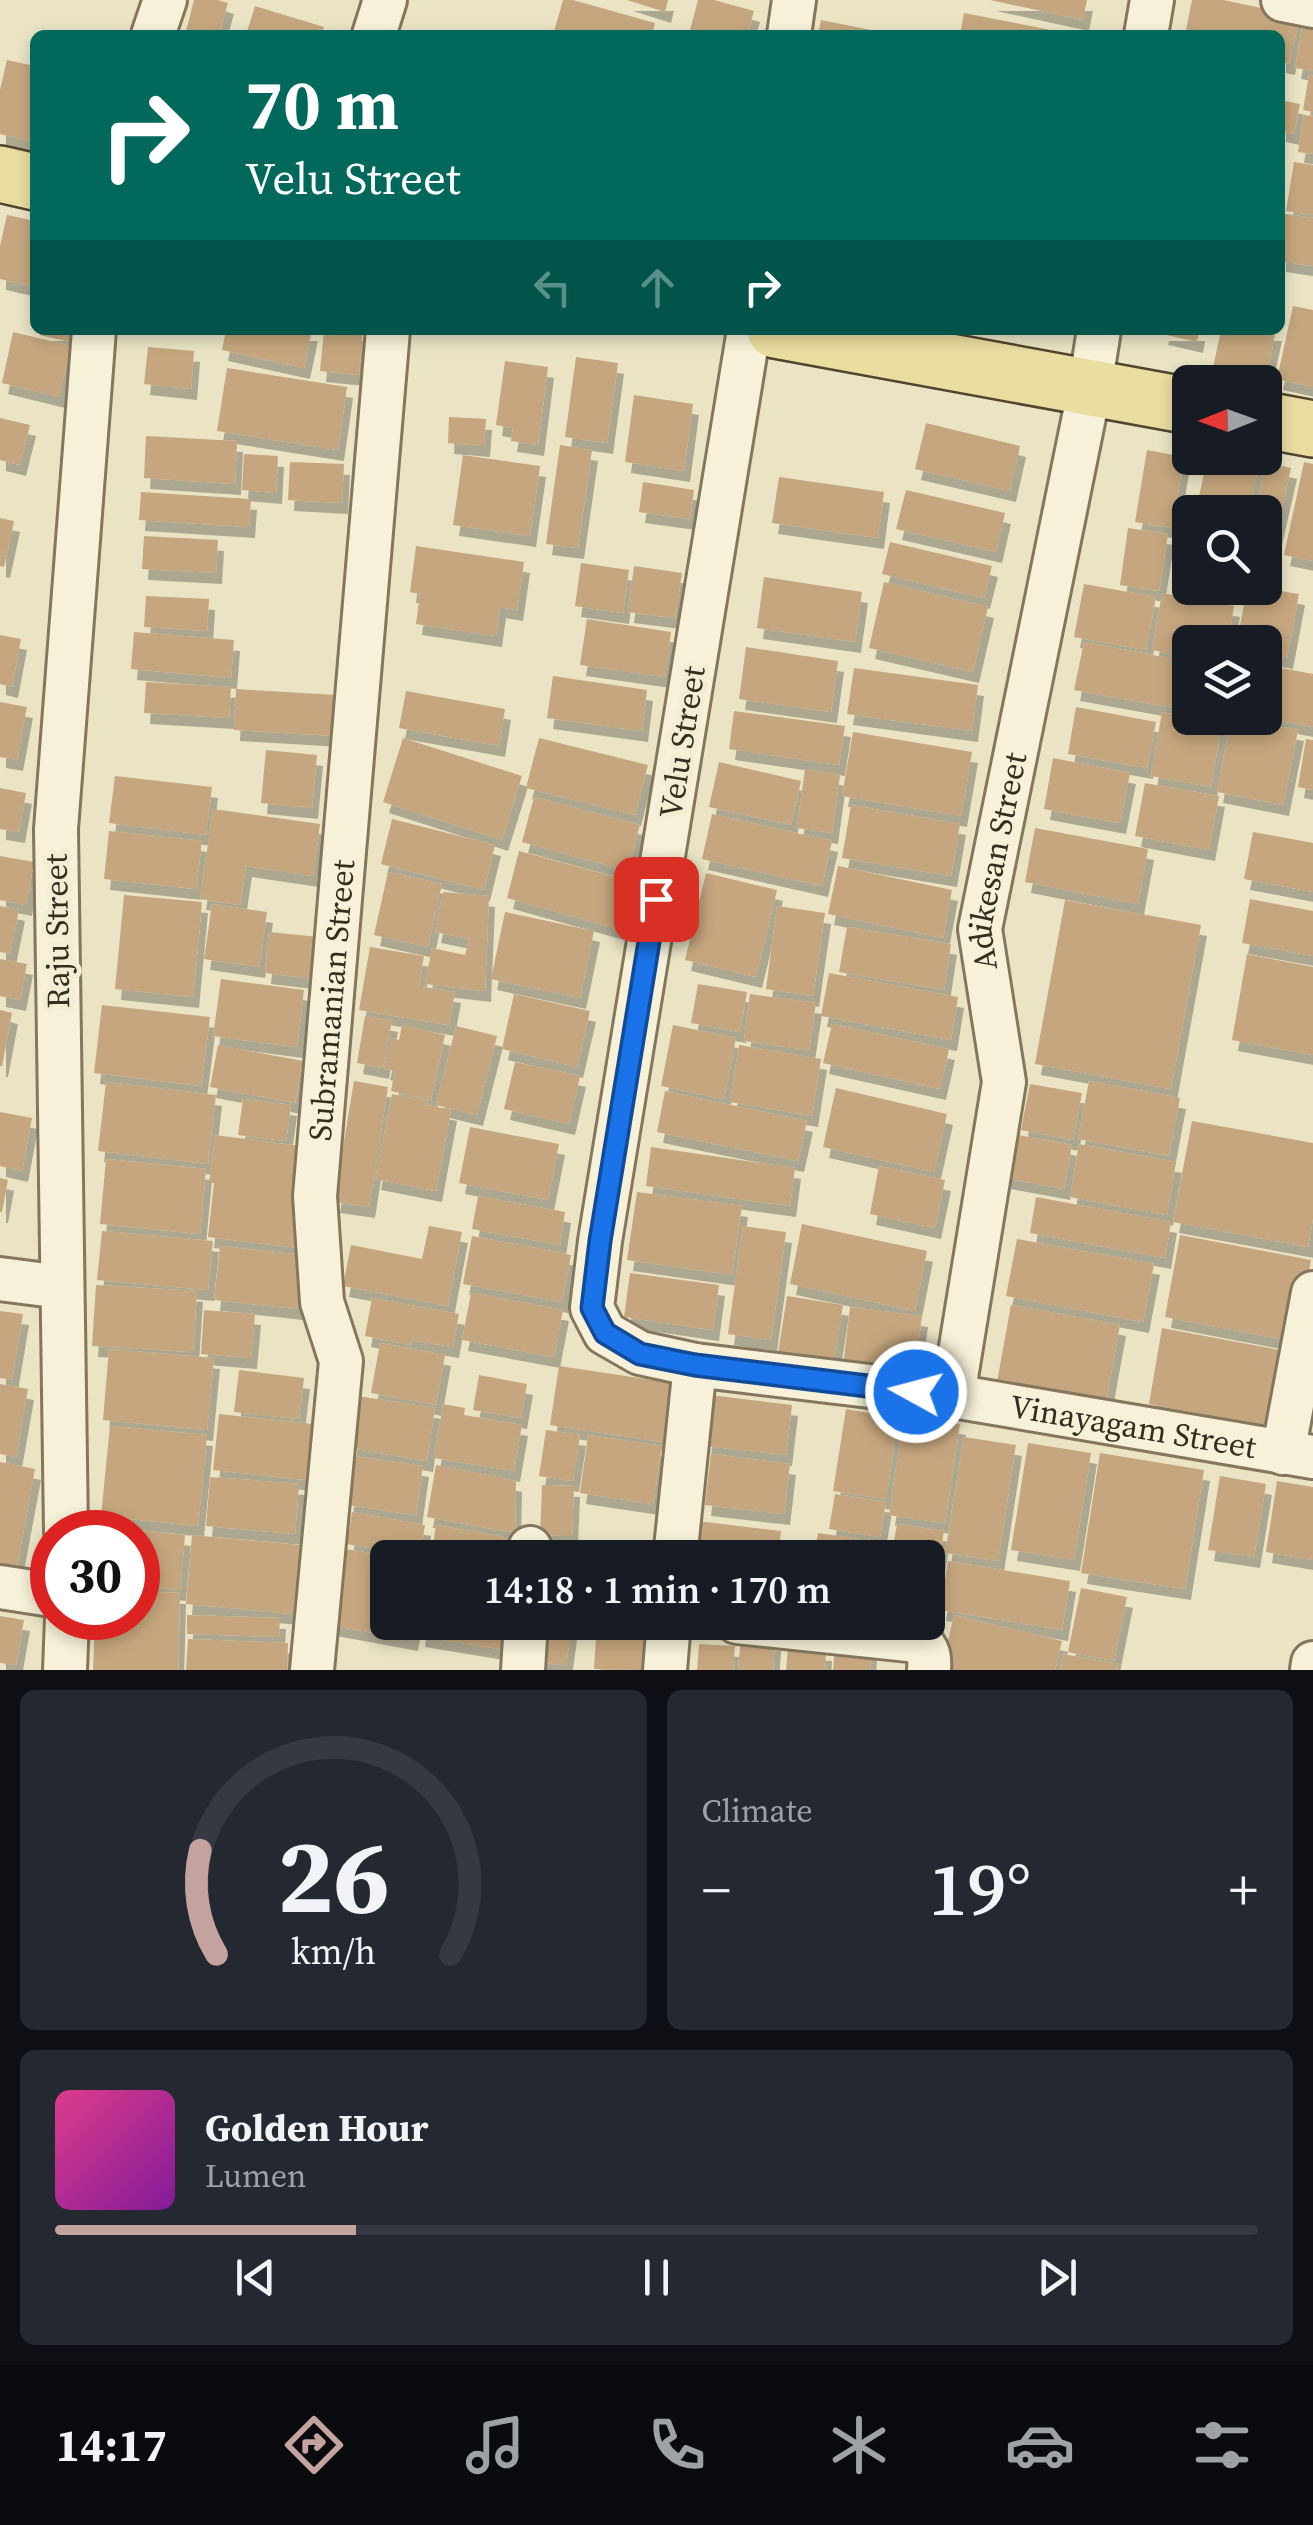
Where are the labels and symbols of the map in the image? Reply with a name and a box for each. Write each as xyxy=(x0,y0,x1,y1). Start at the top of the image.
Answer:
north arrow xyxy=(1172,365,1282,475)
street label: Velu Street xyxy=(648,662,716,821)
street label: Adikesan Street xyxy=(958,748,1037,973)
street label: Raju Street xyxy=(34,853,80,1009)
street label: Subramanian Street xyxy=(298,857,365,1143)
pin xyxy=(614,857,699,942)
position arrow xyxy=(864,1340,968,1444)
street label: Vinayagam Street xyxy=(1007,1384,1260,1469)
speed limit sign: 30 xyxy=(30,1510,160,1640)

